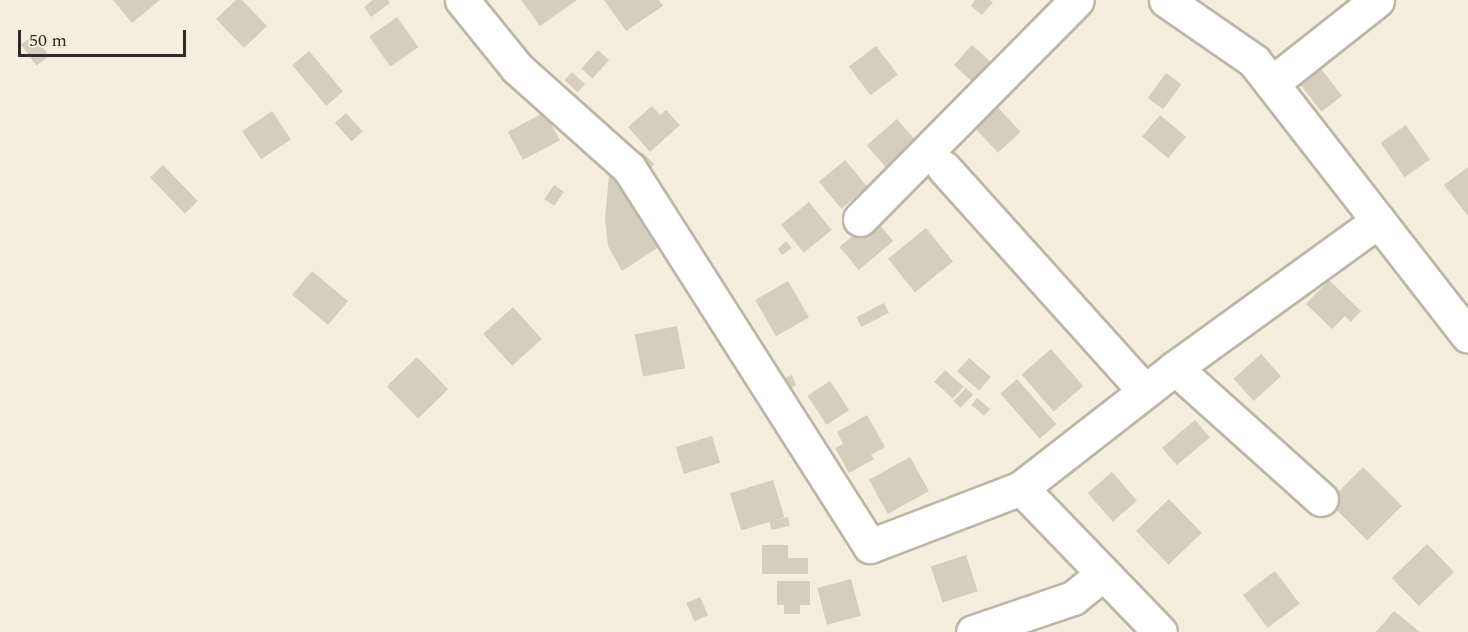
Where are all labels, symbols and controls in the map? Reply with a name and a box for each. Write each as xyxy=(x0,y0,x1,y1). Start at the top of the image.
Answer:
scale bar xyxy=(21,18,189,56)
text: 50 m xyxy=(29,27,67,54)

